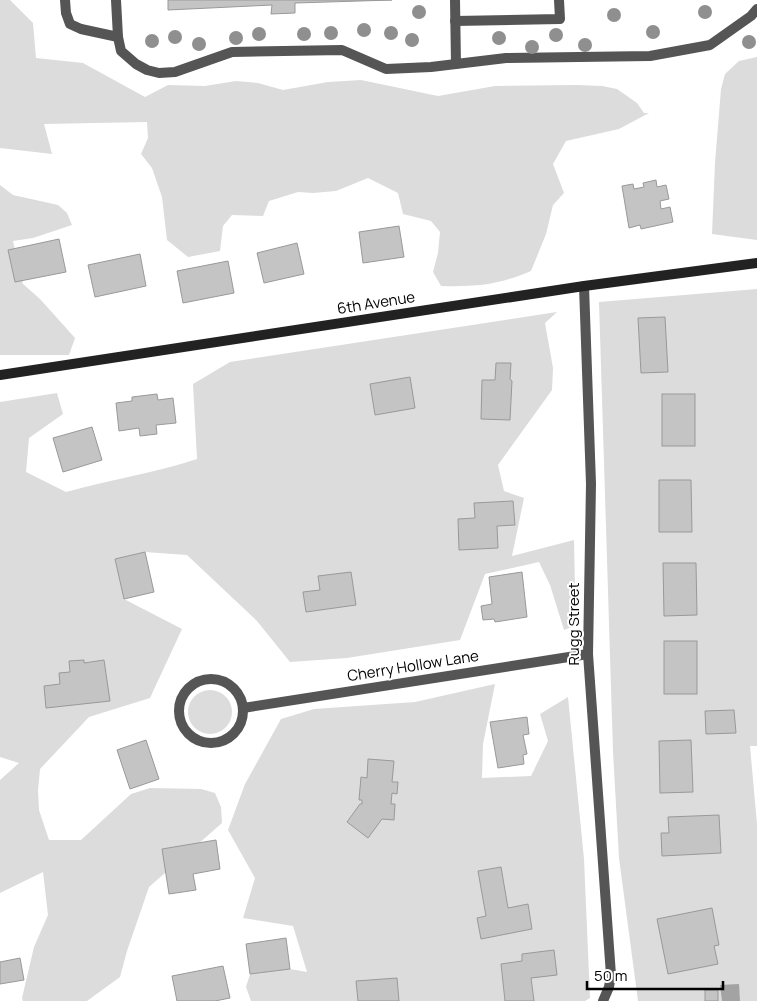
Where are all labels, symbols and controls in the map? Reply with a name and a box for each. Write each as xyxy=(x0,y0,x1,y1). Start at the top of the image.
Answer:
street label: 6th Avenue xyxy=(335,286,417,319)
street label: Rugg Street xyxy=(563,582,584,666)
street label: Cherry Hollow Lane xyxy=(346,645,480,686)
scale bar xyxy=(587,958,723,990)
text: 50 m xyxy=(594,965,628,986)

